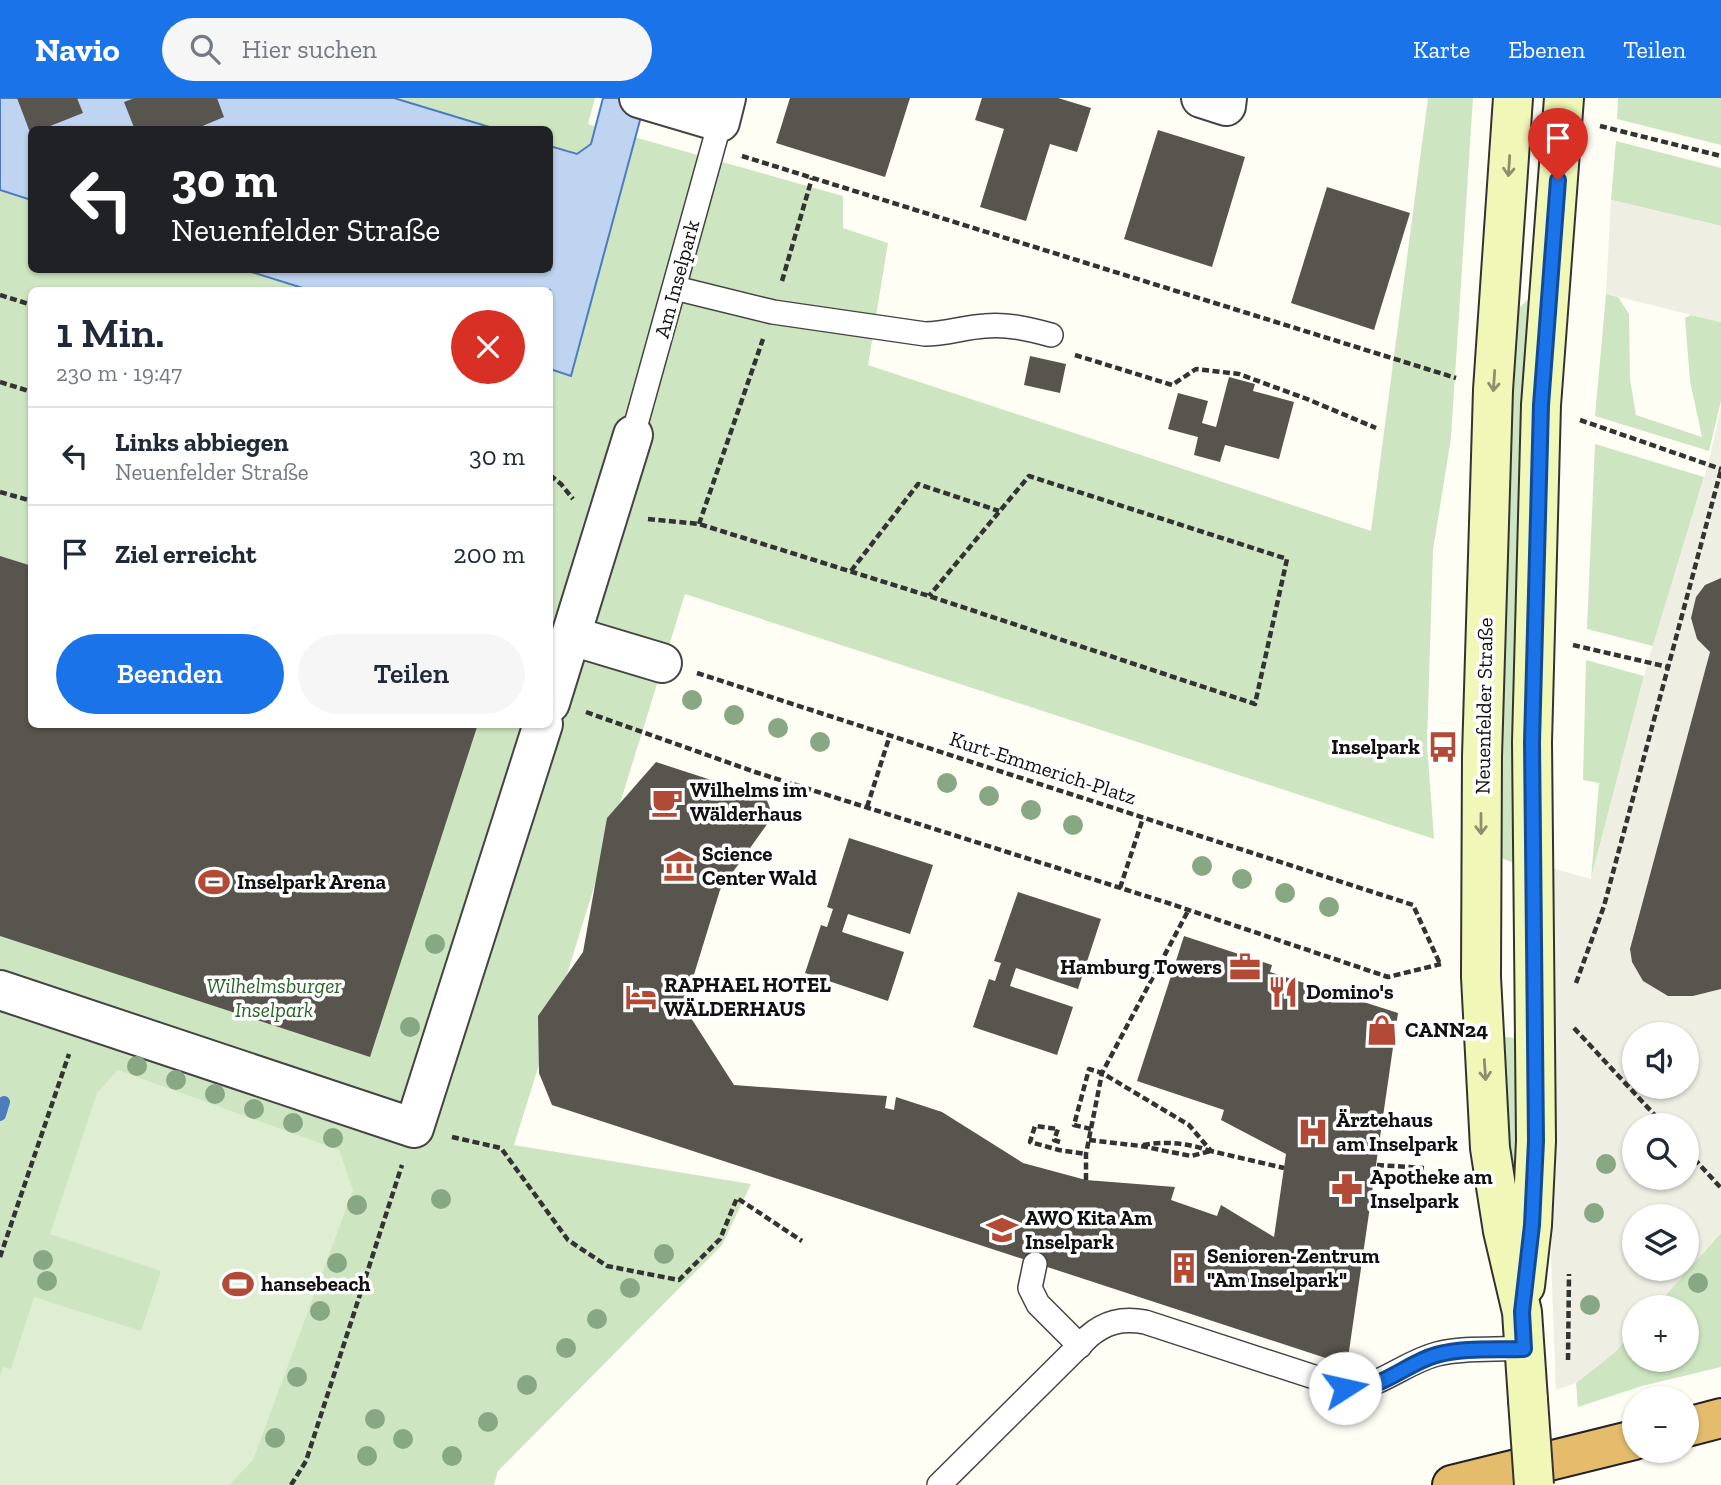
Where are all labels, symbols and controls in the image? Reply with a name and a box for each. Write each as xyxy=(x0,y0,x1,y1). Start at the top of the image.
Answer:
search box xyxy=(162,18,652,81)
text: Navio xyxy=(35,30,120,69)
icon: search xyxy=(186,30,224,68)
text: Hier suchen xyxy=(242,33,377,65)
text: Karte xyxy=(1413,35,1470,64)
text: Ebenen xyxy=(1508,35,1585,64)
text: Teilen xyxy=(1623,35,1686,64)
pin xyxy=(1528,108,1588,180)
icon: arrive xyxy=(1539,119,1577,157)
text: 30 m xyxy=(171,151,277,210)
icon: left xyxy=(56,154,147,245)
one-way arrow xyxy=(1502,154,1515,177)
text: Neuenfelder Straße xyxy=(171,211,440,249)
street label: Am Inselpark xyxy=(649,217,704,341)
text: 1 Min. xyxy=(56,307,165,358)
button: close xyxy=(451,310,525,384)
text: 230 m · 19:47 xyxy=(56,359,182,387)
one-way arrow xyxy=(1487,369,1500,392)
text: Links abbiegen xyxy=(115,426,289,458)
icon: left xyxy=(56,437,94,475)
text: 30 m xyxy=(469,440,525,472)
text: Neuenfelder Straße xyxy=(115,458,309,486)
icon: arrive xyxy=(56,535,94,573)
text: Ziel erreicht xyxy=(115,538,256,570)
text: 200 m xyxy=(453,538,525,570)
street label: Neuenfelder Straße xyxy=(1469,617,1498,795)
button: Beenden xyxy=(56,634,284,714)
button: Teilen xyxy=(298,634,525,714)
street label: Kurt-Emmerich-Platz xyxy=(947,726,1140,810)
bus stop icon: Inselpark xyxy=(1426,730,1460,764)
place label: Inselpark xyxy=(1331,734,1420,759)
place label: Wilhelms im Wälderhaus xyxy=(690,777,808,826)
cafe icon: Wilhelms im Wälderhaus xyxy=(650,785,684,819)
one-way arrow xyxy=(1474,812,1488,835)
place label: Science Center Wald xyxy=(702,841,817,890)
museum icon: Science Center Wald xyxy=(662,849,696,883)
sports icon: Inselpark Arena xyxy=(197,865,231,899)
place label: Inselpark Arena xyxy=(237,869,386,894)
office icon: Hamburg Towers xyxy=(1228,950,1262,984)
place label: Hamburg Towers xyxy=(1060,954,1222,979)
place label: RAPHAEL HOTEL WÄLDERHAUS xyxy=(664,972,831,1021)
park label: Wilhelmsburger Inselpark xyxy=(206,973,342,1022)
restaurant icon: Domino's xyxy=(1266,975,1300,1009)
place label: Domino's xyxy=(1306,979,1394,1004)
hotel icon: RAPHAEL HOTEL WÄLDERHAUS xyxy=(624,980,658,1014)
shop icon: CANN24 xyxy=(1365,1013,1399,1047)
place label: CANN24 xyxy=(1405,1017,1488,1042)
map controls xyxy=(1622,1022,1699,1463)
button: sound xyxy=(1622,1022,1699,1099)
one-way arrow xyxy=(1479,1058,1492,1081)
place label: Ärztehaus am Inselpark xyxy=(1336,1107,1458,1156)
button: search xyxy=(1622,1113,1699,1190)
hospital icon: Ärztehaus am Inselpark xyxy=(1296,1115,1330,1149)
place label: Apotheke am Inselpark xyxy=(1370,1164,1493,1213)
pharmacy icon: Apotheke am Inselpark xyxy=(1330,1172,1364,1206)
button: layers xyxy=(1622,1204,1699,1281)
place label: AWO Kita Am Inselpark xyxy=(1025,1205,1153,1254)
school or university icon: AWO Kita Am Inselpark xyxy=(985,1213,1019,1247)
place label: Senioren-Zentrum "Am Inselpark" xyxy=(1207,1243,1380,1292)
building icon: Senioren-Zentrum "Am Inselpark" xyxy=(1167,1251,1201,1285)
sports icon: hansebeach xyxy=(221,1267,255,1301)
place label: hansebeach xyxy=(261,1271,371,1296)
button: + xyxy=(1622,1295,1699,1372)
position arrow xyxy=(1308,1351,1382,1425)
button: − xyxy=(1622,1386,1699,1463)

